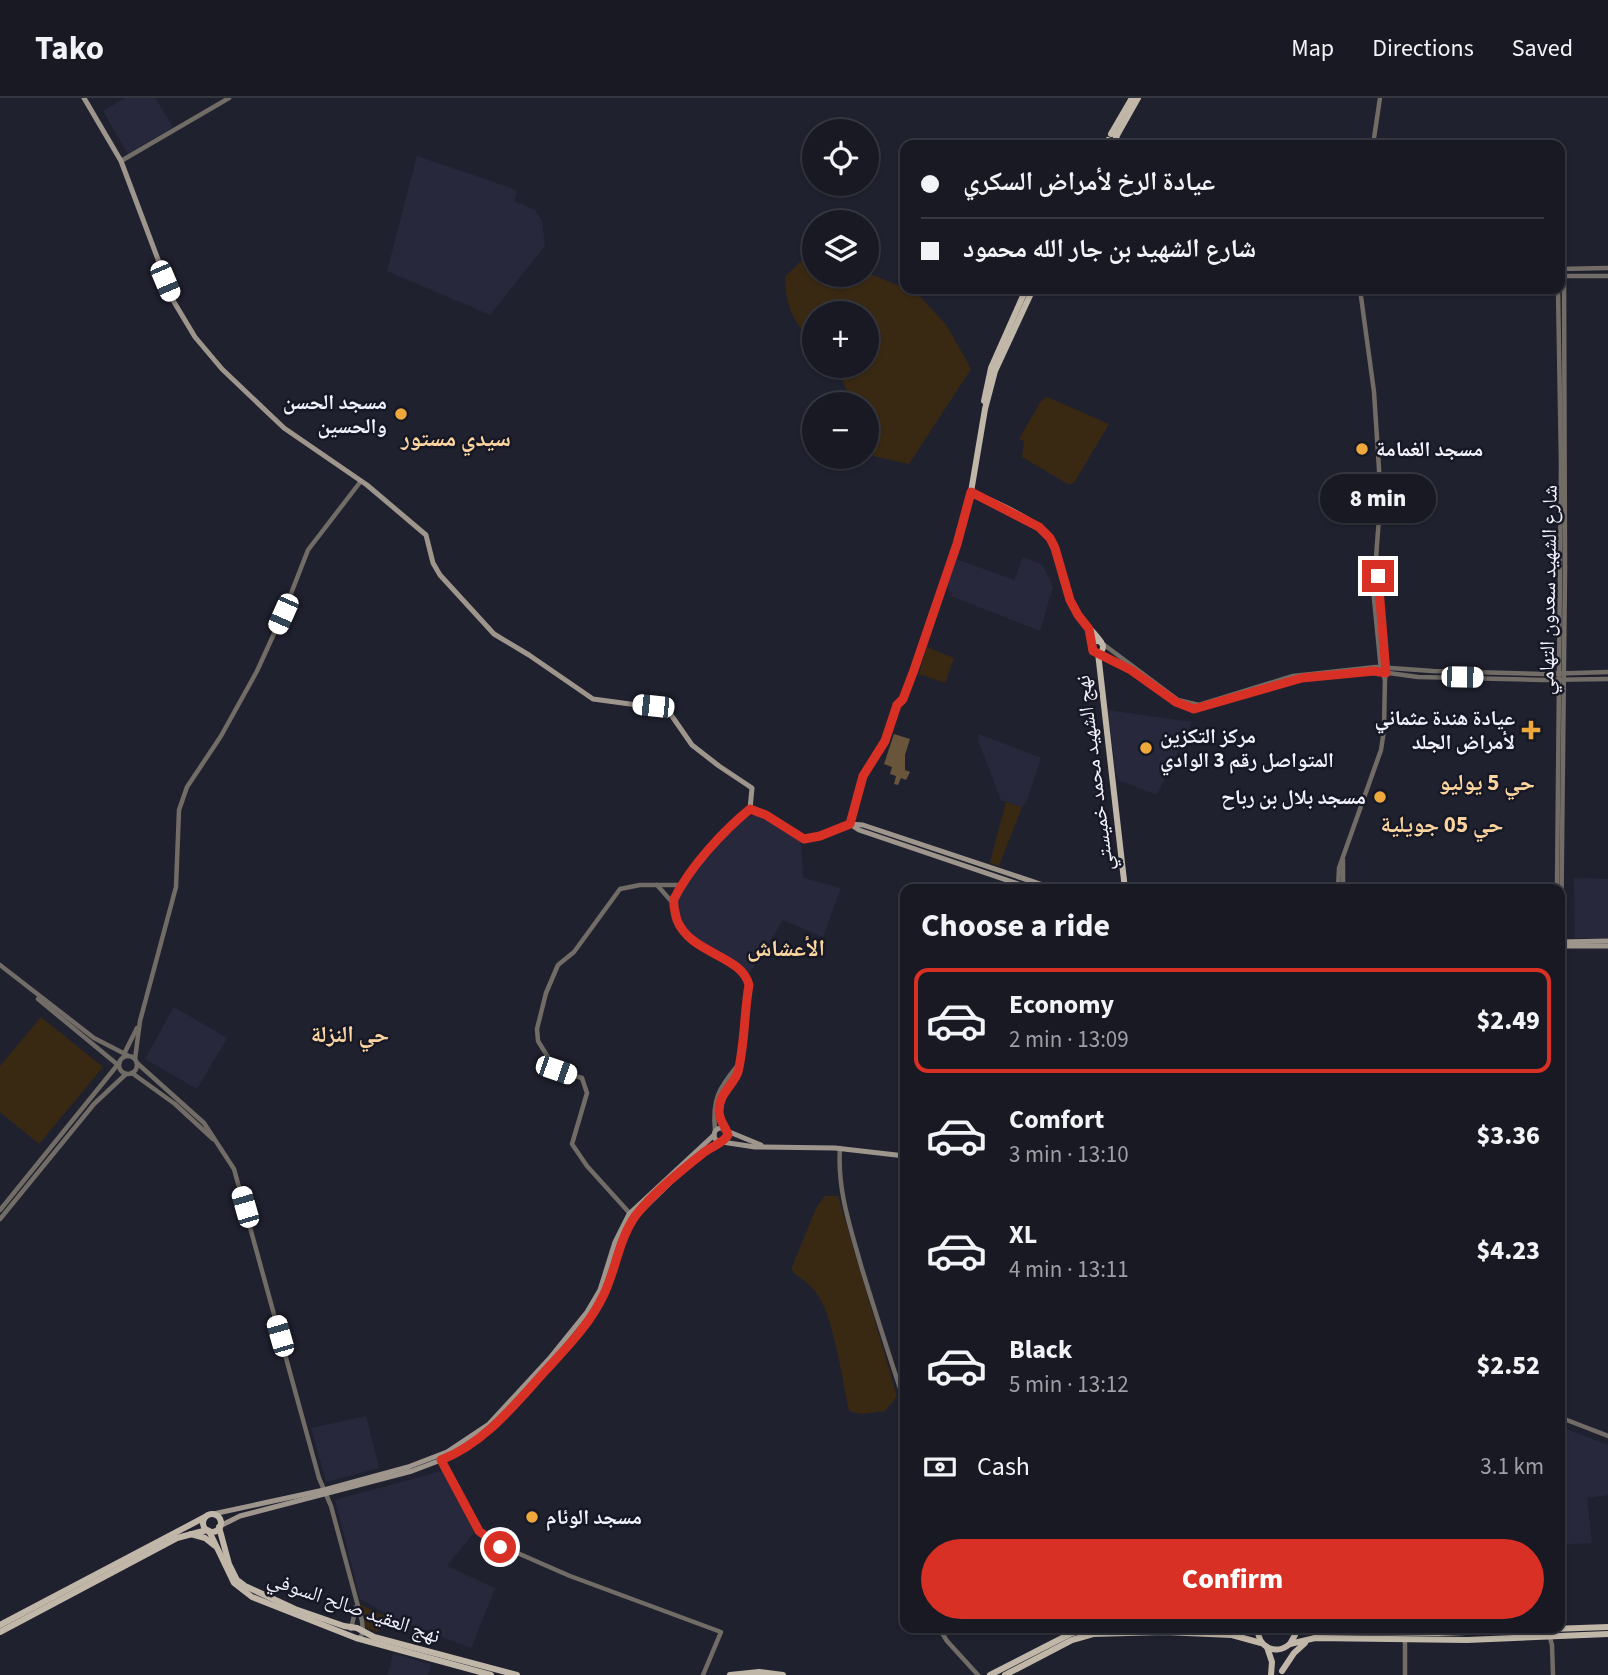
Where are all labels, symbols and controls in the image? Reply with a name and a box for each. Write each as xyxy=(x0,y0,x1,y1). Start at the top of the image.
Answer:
text: Tako xyxy=(35,25,104,72)
text: Map xyxy=(1291,31,1334,66)
text: Directions xyxy=(1372,31,1474,66)
text: Saved xyxy=(1512,31,1573,66)
map controls xyxy=(802,119,879,469)
button: locate xyxy=(802,119,879,196)
text: عيادة الرخ لأمراض السكري xyxy=(963,163,1215,200)
button: layers xyxy=(802,210,879,287)
text: شارع الشهيد بن جار الله محمود xyxy=(963,230,1256,267)
car xyxy=(148,258,183,304)
button: + xyxy=(802,301,879,378)
place label: مسجد الحسن والحسين xyxy=(283,387,387,441)
button: − xyxy=(802,392,879,469)
marker: مسجد الحسن والحسين xyxy=(393,406,409,422)
district label: سيدي مستور xyxy=(400,422,511,457)
place label: مسجد الغمامة xyxy=(1376,434,1483,464)
marker: مسجد الغمامة xyxy=(1354,441,1370,457)
callout: 8 min xyxy=(1320,475,1436,524)
text: 8 min xyxy=(1350,482,1406,515)
street label: شارع الشهيد سعدون التهامي xyxy=(1531,485,1566,695)
route end xyxy=(1362,560,1394,592)
car xyxy=(265,591,302,637)
car xyxy=(1441,666,1484,688)
street label: نهج الشهيد محمد خميستي xyxy=(1067,673,1122,873)
car xyxy=(632,693,675,719)
place label: عيادة هندة عثماني لأمراض الجلد xyxy=(1375,703,1515,757)
marker: عيادة هندة عثماني لأمراض الجلد xyxy=(1521,720,1541,740)
place label: مركز التكزين المتواصل رقم 3 الوادي xyxy=(1160,721,1334,776)
marker: مركز التكزين المتواصل رقم 3 الوادي xyxy=(1138,740,1154,756)
district label: حي 5 يوليو xyxy=(1439,766,1535,801)
place label: مسجد بلال بن رباح xyxy=(1221,782,1366,812)
marker: مسجد بلال بن رباح xyxy=(1372,789,1388,805)
district label: حي 05 جويلية xyxy=(1381,808,1504,843)
text: Choose a ride xyxy=(921,903,1110,949)
district label: الأعشاش xyxy=(747,932,825,965)
text: Economy xyxy=(1009,986,1114,1023)
icon: car xyxy=(925,989,988,1052)
text: $2.49 xyxy=(1476,1002,1540,1039)
district label: حي النزلة xyxy=(311,1018,389,1053)
text: 2 min · 13:09 xyxy=(1009,1023,1129,1056)
car xyxy=(533,1053,580,1087)
text: Comfort xyxy=(1009,1101,1104,1138)
icon: car xyxy=(925,1104,988,1167)
text: $3.36 xyxy=(1476,1117,1540,1154)
text: 3 min · 13:10 xyxy=(1009,1138,1129,1171)
car xyxy=(230,1184,261,1230)
text: XL xyxy=(1009,1216,1037,1253)
icon: car xyxy=(925,1219,988,1282)
text: $4.23 xyxy=(1476,1232,1540,1269)
text: 4 min · 13:11 xyxy=(1009,1253,1129,1286)
car xyxy=(265,1313,296,1359)
text: Black xyxy=(1009,1331,1072,1368)
icon: car xyxy=(925,1334,988,1397)
text: $2.52 xyxy=(1476,1347,1540,1384)
text: 5 min · 13:12 xyxy=(1009,1368,1129,1401)
icon: cash xyxy=(921,1448,959,1486)
text: Cash xyxy=(977,1448,1030,1485)
text: 3.1 km xyxy=(1480,1450,1544,1483)
place label: مسجد الوئام xyxy=(546,1502,642,1532)
marker: مسجد الوئام xyxy=(524,1509,540,1525)
route start xyxy=(484,1531,516,1563)
button: Confirm xyxy=(921,1539,1544,1619)
street label: نهج العقيد صالح السوفي xyxy=(263,1563,444,1652)

